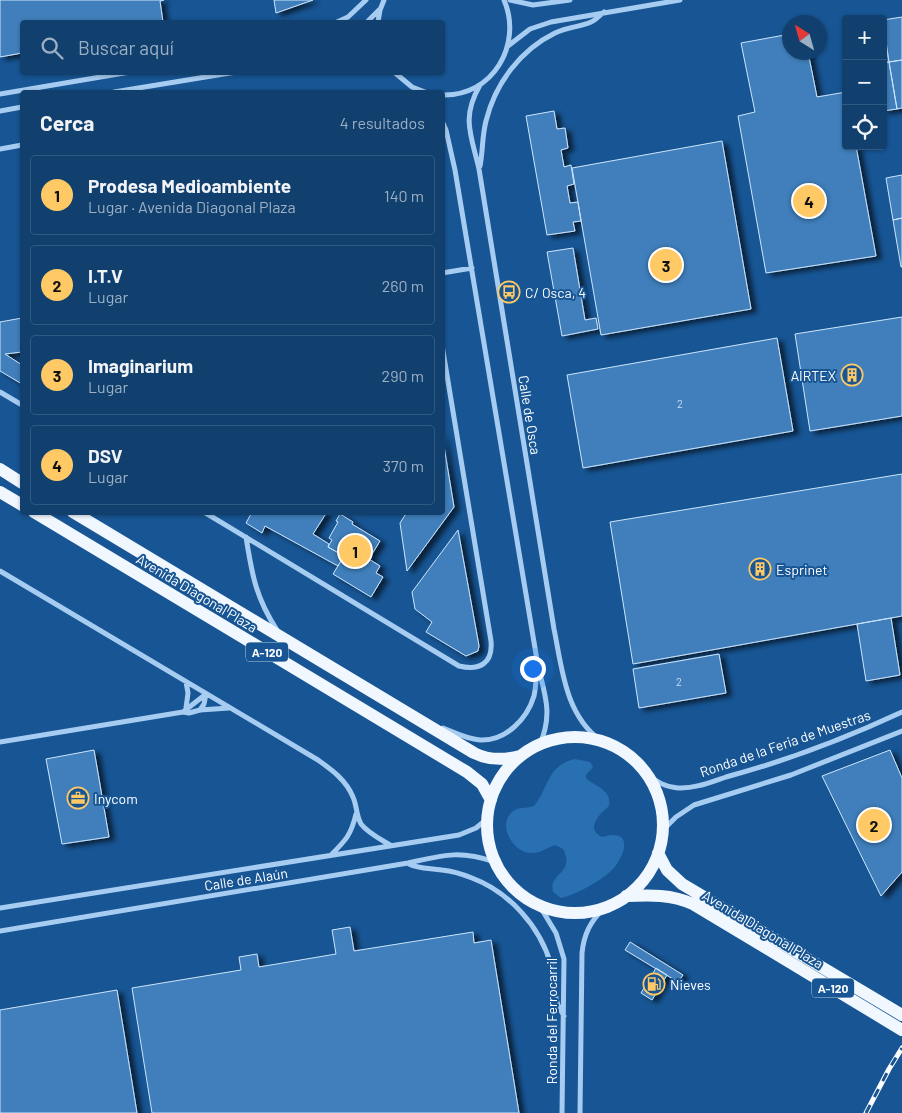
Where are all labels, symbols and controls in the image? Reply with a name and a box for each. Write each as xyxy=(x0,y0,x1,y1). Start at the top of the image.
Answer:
north arrow xyxy=(782,15,827,60)
map controls xyxy=(842,15,887,150)
button: + xyxy=(842,15,887,60)
search box xyxy=(20,20,445,75)
icon: search xyxy=(38,34,66,62)
text: Buscar aquí xyxy=(78,36,174,59)
button: − xyxy=(842,60,887,105)
button: locate xyxy=(842,105,887,150)
text: Cerca xyxy=(40,110,94,135)
text: 4 resultados xyxy=(340,113,425,132)
text: Prodesa Medioambiente xyxy=(88,174,291,197)
pin: 4 xyxy=(793,182,825,220)
text: 1 xyxy=(54,186,60,205)
text: 140 m xyxy=(384,186,424,205)
text: Lugar · Avenida Diagonal Plaza xyxy=(88,197,296,216)
pin: 3 xyxy=(650,246,682,284)
text: I.T.V xyxy=(88,264,123,287)
text: 2 xyxy=(53,276,61,295)
text: 260 m xyxy=(382,276,424,295)
bus stop icon: C/ Osca, 4 xyxy=(497,280,521,304)
place label: C/ Osca, 4 xyxy=(525,284,586,301)
text: Lugar xyxy=(88,287,128,306)
text: Imaginarium xyxy=(88,354,193,377)
building icon: AIRTEX xyxy=(840,363,864,387)
text: 3 xyxy=(53,366,61,385)
text: 290 m xyxy=(382,366,424,385)
place label: AIRTEX xyxy=(791,367,836,384)
street label: Calle de Osca xyxy=(515,374,545,456)
text: Lugar xyxy=(88,377,128,396)
house number: 2 xyxy=(677,397,683,410)
text: DSV xyxy=(88,444,122,467)
text: 4 xyxy=(52,456,62,475)
text: 370 m xyxy=(383,456,424,475)
text: Lugar xyxy=(88,467,128,486)
pin: 1 xyxy=(339,532,371,570)
street label: Avenida Diagonal Plaza xyxy=(133,550,261,636)
building icon: Esprinet xyxy=(748,557,772,581)
place label: Esprinet xyxy=(776,561,828,578)
road number: A-120 xyxy=(246,642,288,662)
your location xyxy=(520,656,546,682)
house number: 2 xyxy=(676,675,682,688)
street label: Ronda de la Feria de Muestras xyxy=(697,706,873,780)
office icon: Inycom xyxy=(66,786,90,810)
place label: Inycom xyxy=(94,790,138,807)
pin: 2 xyxy=(858,806,890,844)
street label: Calle de Alaún xyxy=(203,864,289,894)
street label: Avenida Diagonal Plaza xyxy=(699,886,827,972)
street label: Ronda del Ferrocarril xyxy=(543,958,560,1084)
fuel station icon: Nieves xyxy=(642,972,666,996)
place label: Nieves xyxy=(670,976,711,993)
road number: A-120 xyxy=(812,978,854,998)

